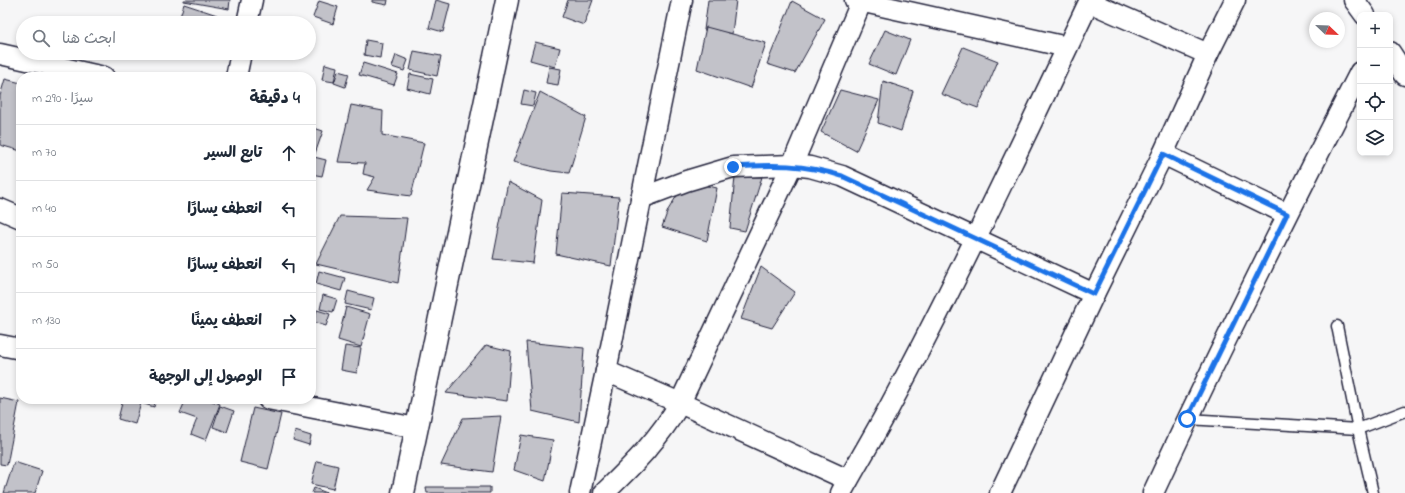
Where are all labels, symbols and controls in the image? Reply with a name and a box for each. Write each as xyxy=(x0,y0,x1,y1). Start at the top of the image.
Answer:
north arrow xyxy=(1309,12,1345,48)
map controls xyxy=(1357,12,1393,156)
button: + xyxy=(1357,12,1393,48)
search box xyxy=(16,16,316,60)
icon: search xyxy=(30,27,52,49)
text: ابحث هنا xyxy=(62,28,116,50)
button: − xyxy=(1357,48,1393,84)
button: locate xyxy=(1357,84,1393,120)
text: 4 دقيقة xyxy=(250,86,300,111)
text: سيرًا · 290 m xyxy=(32,89,93,108)
button: layers xyxy=(1357,120,1393,156)
text: تابع السير xyxy=(205,142,262,164)
icon: ahead xyxy=(278,142,300,164)
text: 70 m xyxy=(32,143,56,162)
route end xyxy=(724,158,742,176)
text: انعطف يسارًا xyxy=(187,198,262,220)
icon: left xyxy=(278,198,300,220)
text: 40 m xyxy=(32,199,56,218)
text: انعطف يسارًا xyxy=(187,254,262,276)
icon: left xyxy=(278,254,300,276)
text: 50 m xyxy=(32,255,58,274)
text: انعطف يمينًا xyxy=(191,310,262,332)
icon: right xyxy=(278,310,300,332)
text: 130 m xyxy=(32,311,60,330)
text: الوصول إلى الوجهة xyxy=(149,366,262,388)
icon: arrive xyxy=(278,366,300,388)
route start xyxy=(1178,410,1196,428)

